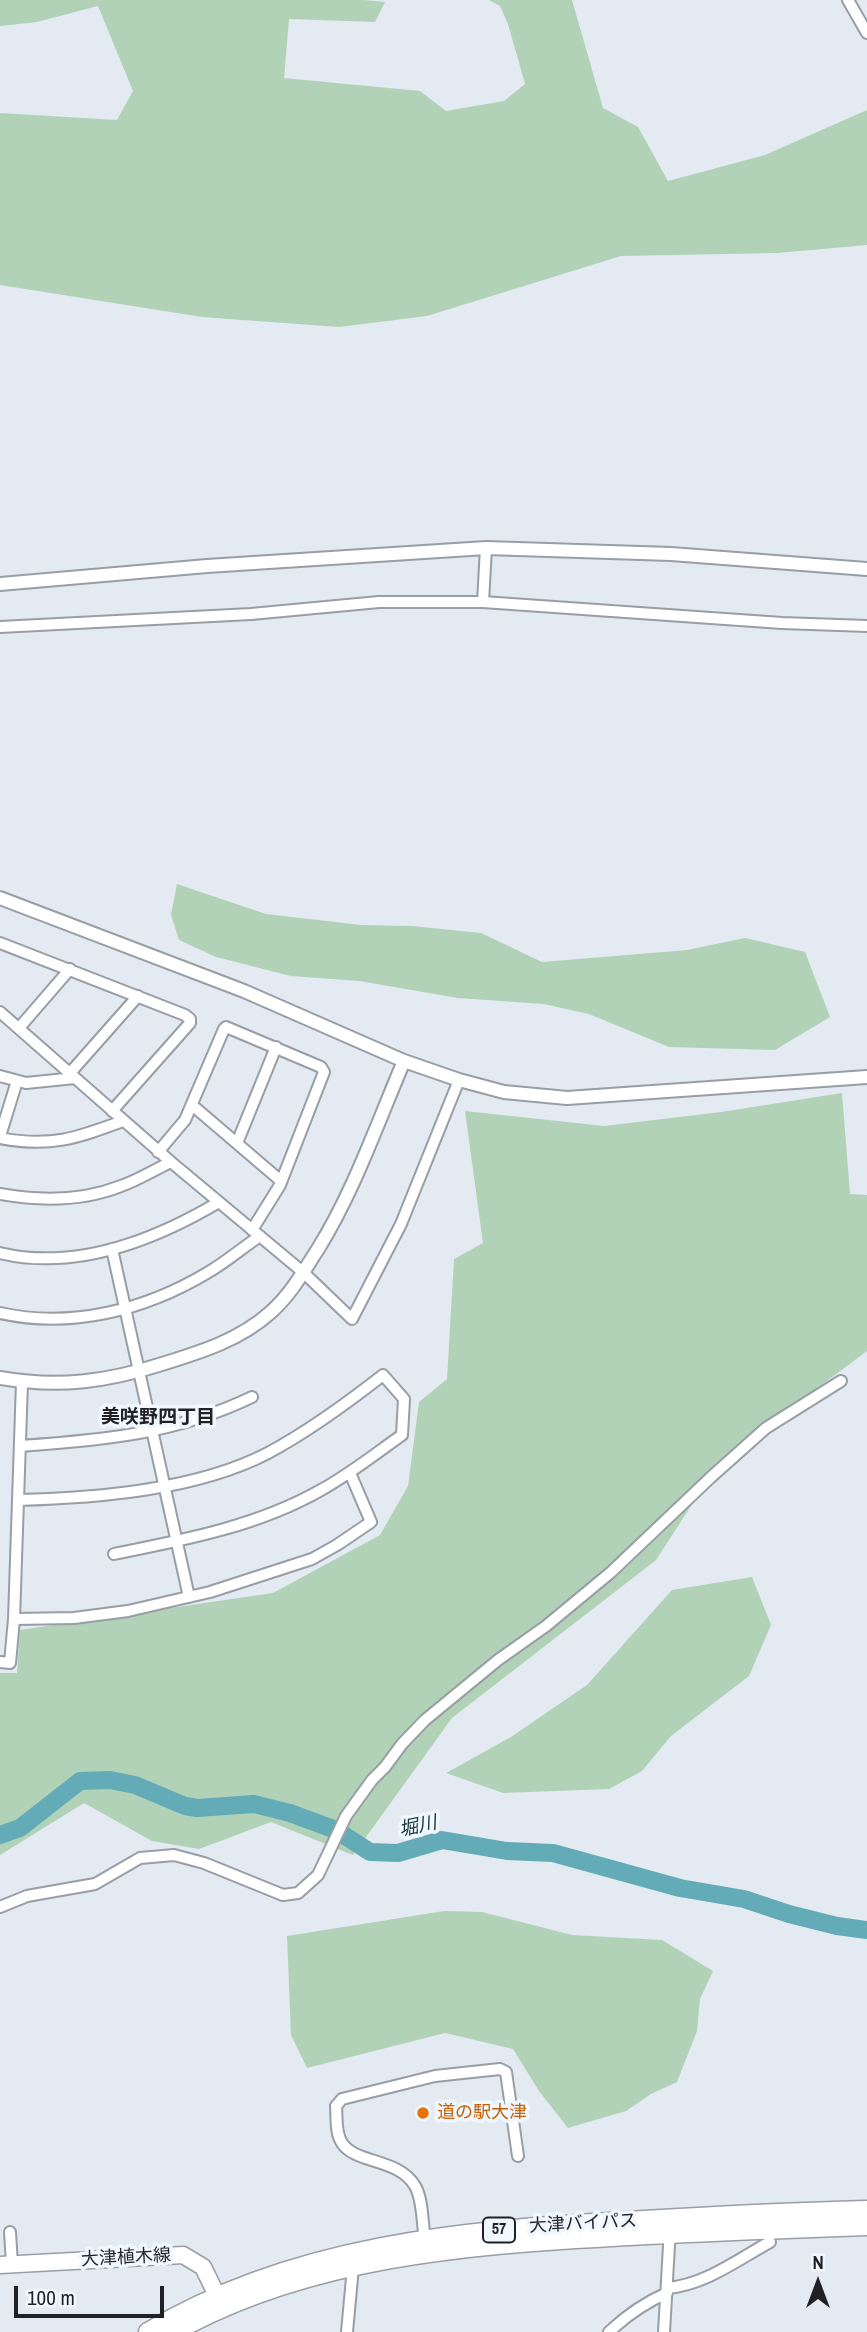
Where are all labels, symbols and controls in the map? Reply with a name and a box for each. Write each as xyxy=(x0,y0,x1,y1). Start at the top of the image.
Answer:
district label: 美咲野四丁目 xyxy=(101,1407,215,1429)
water label: 堀川 xyxy=(397,1812,439,1842)
place label: 道の駅大津 xyxy=(437,2102,527,2124)
marker: 道の駅大津 xyxy=(415,2105,431,2121)
street label: 大津バイパス xyxy=(529,2210,637,2238)
road number: 57 xyxy=(483,2218,515,2242)
street label: 大津植木線 xyxy=(80,2245,172,2271)
north arrow xyxy=(783,2248,853,2318)
text: N xyxy=(812,2249,824,2275)
scale bar xyxy=(18,2272,168,2316)
text: 100 m xyxy=(27,2283,75,2312)

